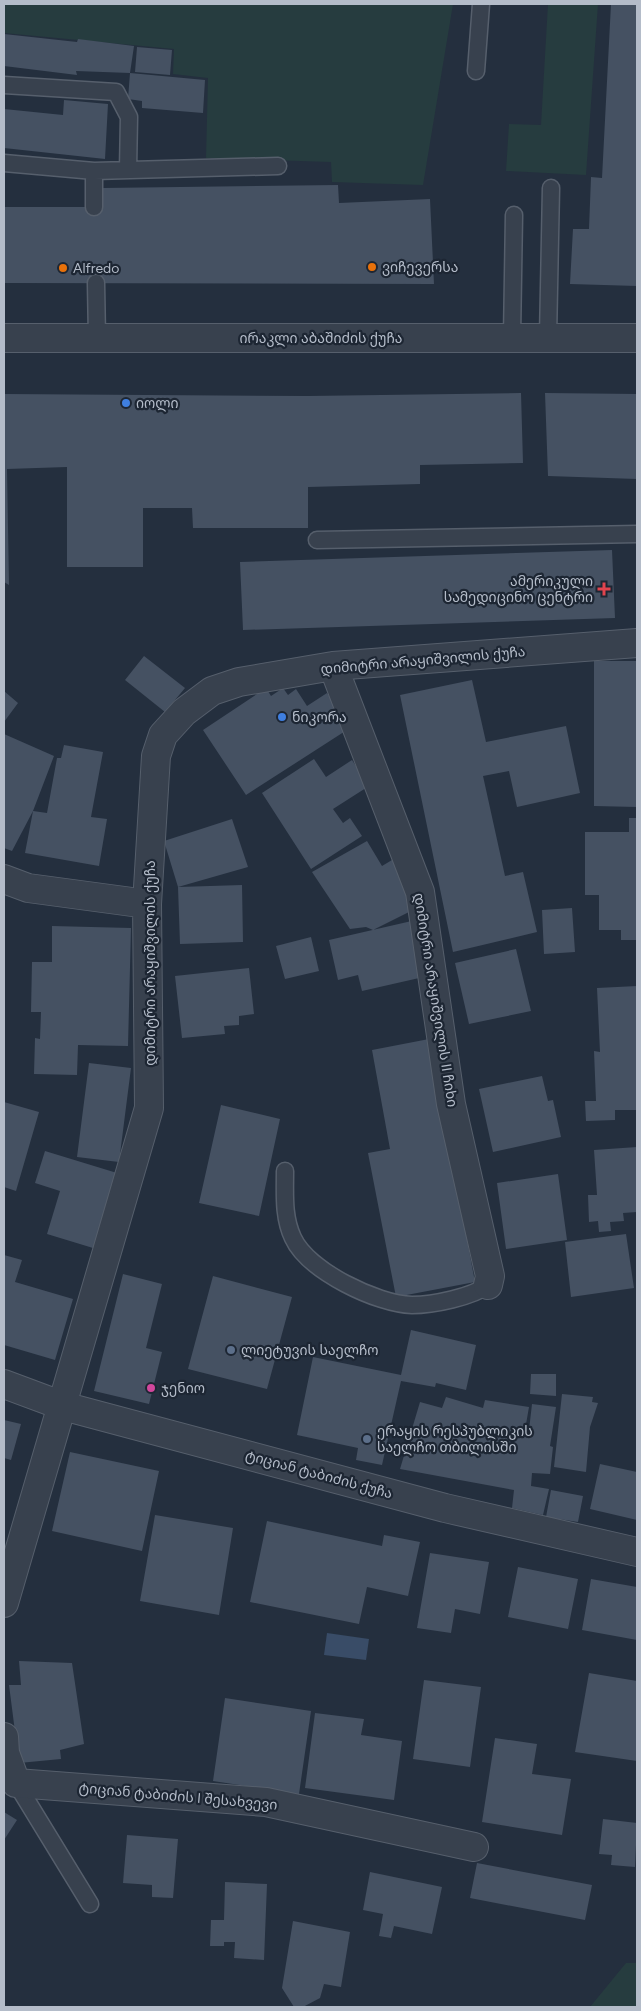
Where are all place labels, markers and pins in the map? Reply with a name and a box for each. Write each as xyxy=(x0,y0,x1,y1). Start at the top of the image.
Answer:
place label: ვიჩევერსა xyxy=(382,259,458,276)
place label: Alfredo xyxy=(73,260,119,277)
marker: ვიჩევერსა xyxy=(366,261,378,273)
marker: Alfredo xyxy=(57,262,69,274)
place label: იოლი xyxy=(136,395,179,412)
marker: იოლი xyxy=(120,397,132,409)
place label: ამერიკული სამედიცინო ცენტრი xyxy=(444,573,593,606)
marker: ამერიკული სამედიცინო ცენტრი xyxy=(597,582,611,596)
place label: ნიკორა xyxy=(292,709,347,726)
marker: ნიკორა xyxy=(276,711,288,723)
place label: ლიეტუვის საელჩო xyxy=(241,1342,378,1359)
marker: ლიეტუვის საელჩო xyxy=(225,1344,237,1356)
place label: ჯენიო xyxy=(161,1380,205,1397)
marker: ჯენიო xyxy=(145,1382,157,1394)
place label: ერაყის რესპუბლიკის საელჩო თბილისში xyxy=(377,1423,533,1456)
marker: ერაყის რესპუბლიკის საელჩო თბილისში xyxy=(361,1433,373,1445)

